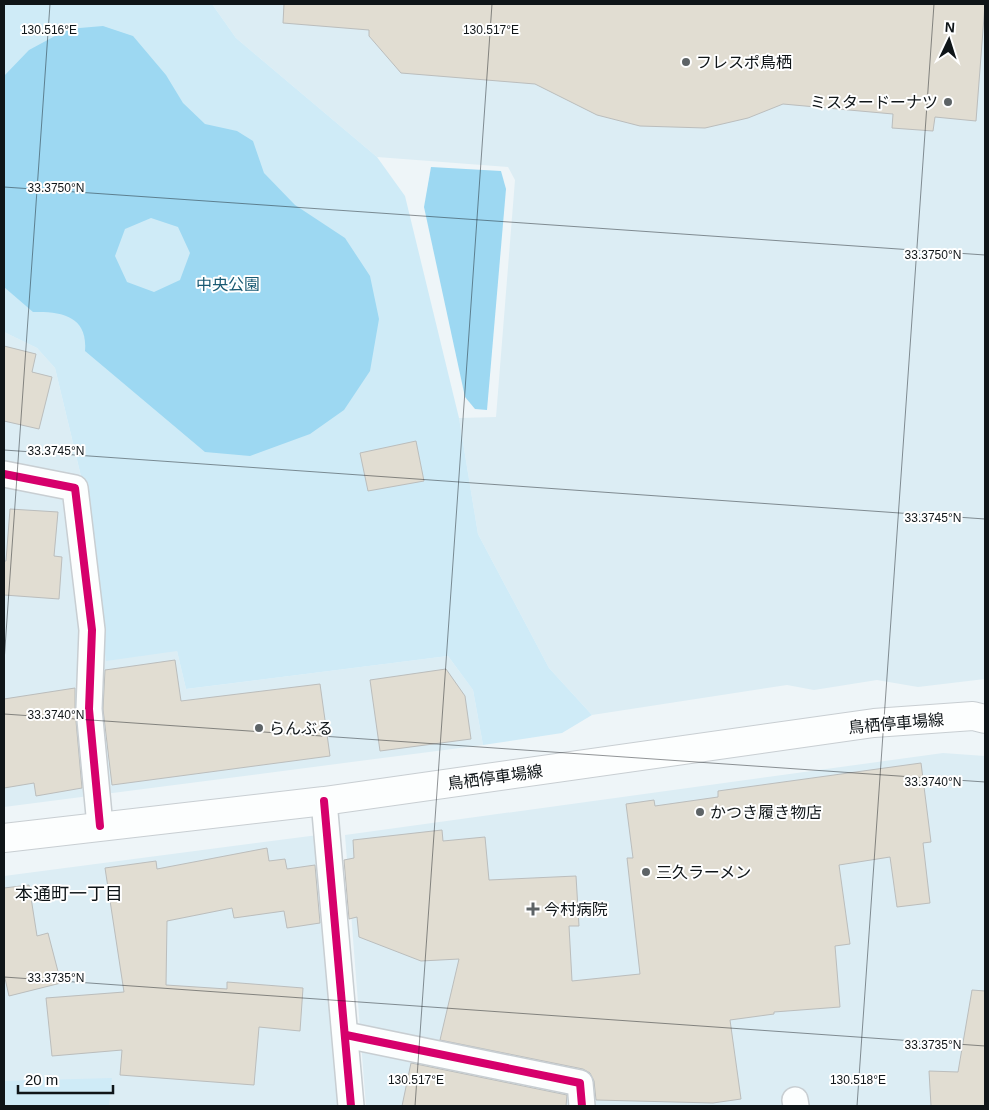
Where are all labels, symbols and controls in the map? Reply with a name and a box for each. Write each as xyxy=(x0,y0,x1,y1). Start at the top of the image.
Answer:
north arrow xyxy=(924,15,974,65)
text: N xyxy=(944,19,956,35)
text: 130.516°E xyxy=(21,23,77,37)
text: 130.517°E xyxy=(463,23,519,37)
place label: フレスポ鳥栖 xyxy=(696,54,792,71)
marker: フレスポ鳥栖 xyxy=(680,56,692,68)
place label: ミスタードーナツ xyxy=(810,94,938,111)
marker: ミスタードーナツ xyxy=(942,96,954,108)
text: 33.3750°N xyxy=(28,181,84,195)
text: 33.3750°N xyxy=(905,248,961,262)
park label: 中央公園 xyxy=(196,276,260,293)
text: 33.3745°N xyxy=(28,444,84,458)
text: 33.3745°N xyxy=(905,511,961,525)
text: 33.3740°N xyxy=(28,708,84,722)
street label: 鳥栖停車場線 xyxy=(847,711,945,736)
place label: らんぶる xyxy=(269,720,333,737)
marker: らんぶる xyxy=(253,722,265,734)
street label: 鳥栖停車場線 xyxy=(446,762,544,793)
text: 33.3740°N xyxy=(905,775,961,789)
place label: かつき履き物店 xyxy=(710,804,822,821)
marker: かつき履き物店 xyxy=(694,806,706,818)
place label: 三久ラーメン xyxy=(656,864,751,881)
marker: 三久ラーメン xyxy=(640,866,652,878)
district label: 本通町一丁目 xyxy=(15,884,123,904)
place label: 今村病院 xyxy=(544,901,608,918)
marker: 今村病院 xyxy=(526,902,540,916)
text: 33.3735°N xyxy=(28,971,84,985)
text: 33.3735°N xyxy=(905,1038,961,1052)
scale bar xyxy=(18,1062,112,1094)
text: 20 m xyxy=(25,1071,58,1088)
text: 130.517°E xyxy=(388,1073,444,1087)
text: 130.518°E xyxy=(830,1073,886,1087)

